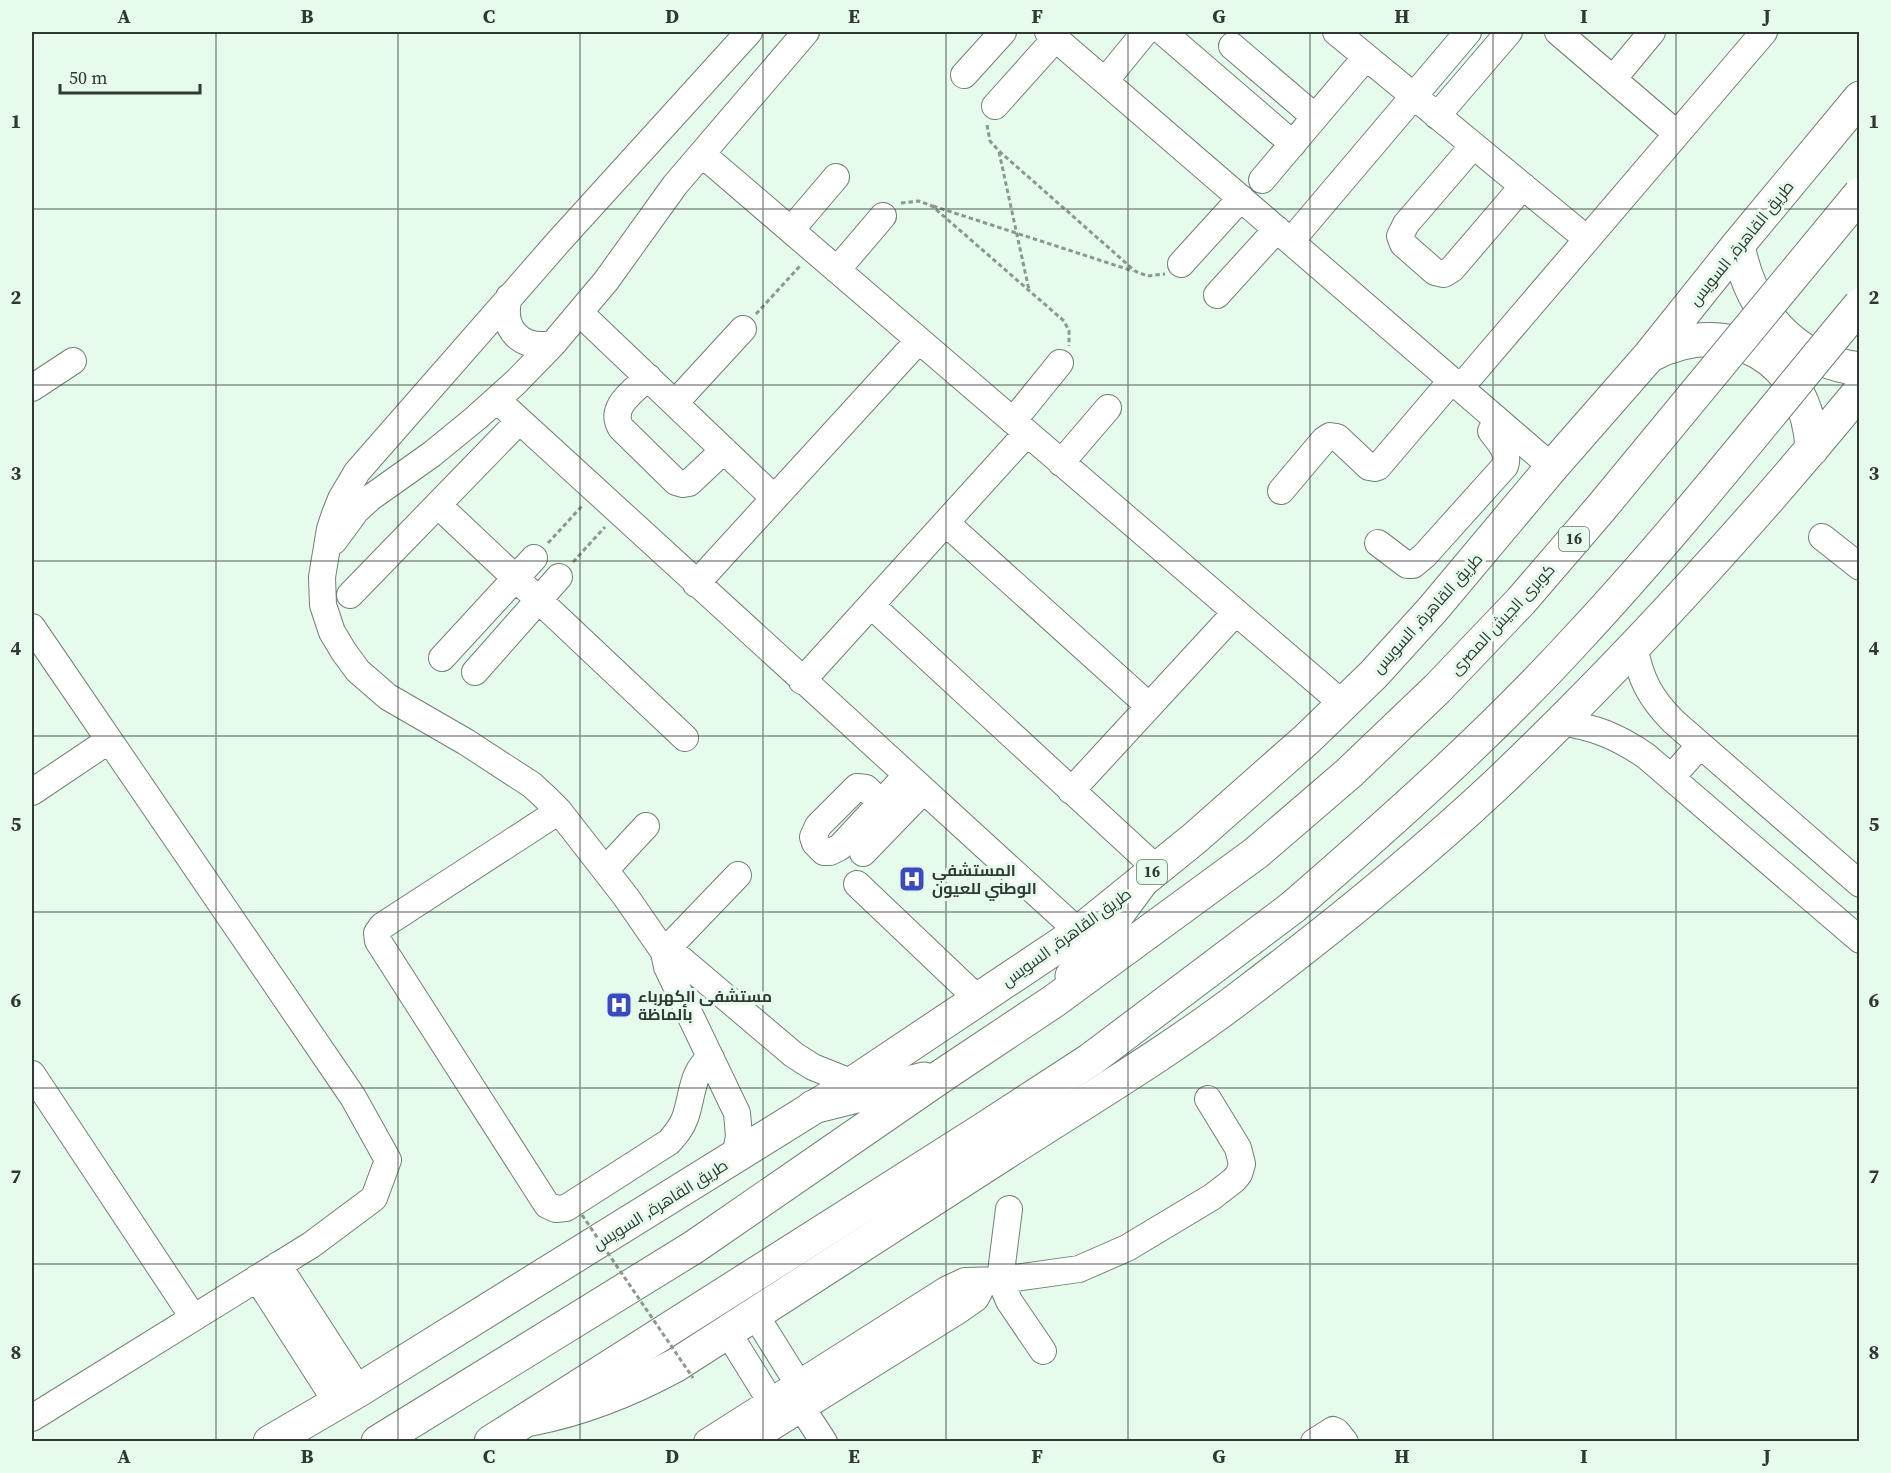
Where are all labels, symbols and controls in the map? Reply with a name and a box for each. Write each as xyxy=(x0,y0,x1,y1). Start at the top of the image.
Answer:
text: A xyxy=(117,2,131,30)
text: B xyxy=(300,2,314,30)
text: C xyxy=(483,2,495,30)
text: D xyxy=(665,2,679,30)
text: E xyxy=(848,2,860,30)
text: F xyxy=(1031,2,1043,30)
text: G xyxy=(1212,2,1226,30)
text: H xyxy=(1394,2,1410,30)
text: I xyxy=(1580,2,1588,30)
text: J xyxy=(1761,2,1771,30)
scale bar xyxy=(60,57,200,95)
text: 50 m xyxy=(69,65,107,90)
text: 1 xyxy=(11,107,21,135)
text: 1 xyxy=(1869,107,1879,135)
street label: طريق القاهرة, السويس xyxy=(1684,176,1798,310)
text: 2 xyxy=(11,283,22,311)
text: 2 xyxy=(1869,283,1880,311)
text: 3 xyxy=(11,459,22,487)
text: 3 xyxy=(1869,459,1880,487)
road number: 16 xyxy=(1559,527,1589,551)
street label: طريق القاهرة, السويس xyxy=(1367,548,1487,678)
street label: كوبرى الجيش المصرى xyxy=(1445,559,1559,679)
text: 4 xyxy=(11,634,22,662)
text: 4 xyxy=(1869,634,1880,662)
text: 5 xyxy=(11,810,22,838)
text: 5 xyxy=(1869,810,1880,838)
place label: المستشفي الوطني للعيون xyxy=(932,859,1037,901)
road number: 16 xyxy=(1137,860,1167,884)
hospital icon: المستشفي الوطني للعيون xyxy=(897,864,927,894)
street label: طريق القاهرة, السويس xyxy=(997,882,1135,992)
place label: مستشفى الكهرباء بألماظة xyxy=(638,985,772,1025)
text: 6 xyxy=(11,986,22,1014)
text: 6 xyxy=(1869,986,1880,1014)
hospital icon: مستشفى الكهرباء بألماظة xyxy=(604,990,634,1020)
street label: طريق القاهرة, السويس xyxy=(588,1154,732,1254)
text: 7 xyxy=(11,1162,22,1190)
text: 7 xyxy=(1869,1162,1880,1190)
text: 8 xyxy=(11,1338,21,1366)
text: 8 xyxy=(1869,1338,1879,1366)
text: A xyxy=(117,1442,131,1470)
text: B xyxy=(300,1442,314,1470)
text: C xyxy=(483,1442,495,1470)
text: D xyxy=(665,1442,679,1470)
text: E xyxy=(848,1442,860,1470)
text: F xyxy=(1031,1442,1043,1470)
text: G xyxy=(1212,1442,1226,1470)
text: H xyxy=(1394,1442,1410,1470)
text: I xyxy=(1580,1442,1588,1470)
text: J xyxy=(1761,1442,1771,1470)

